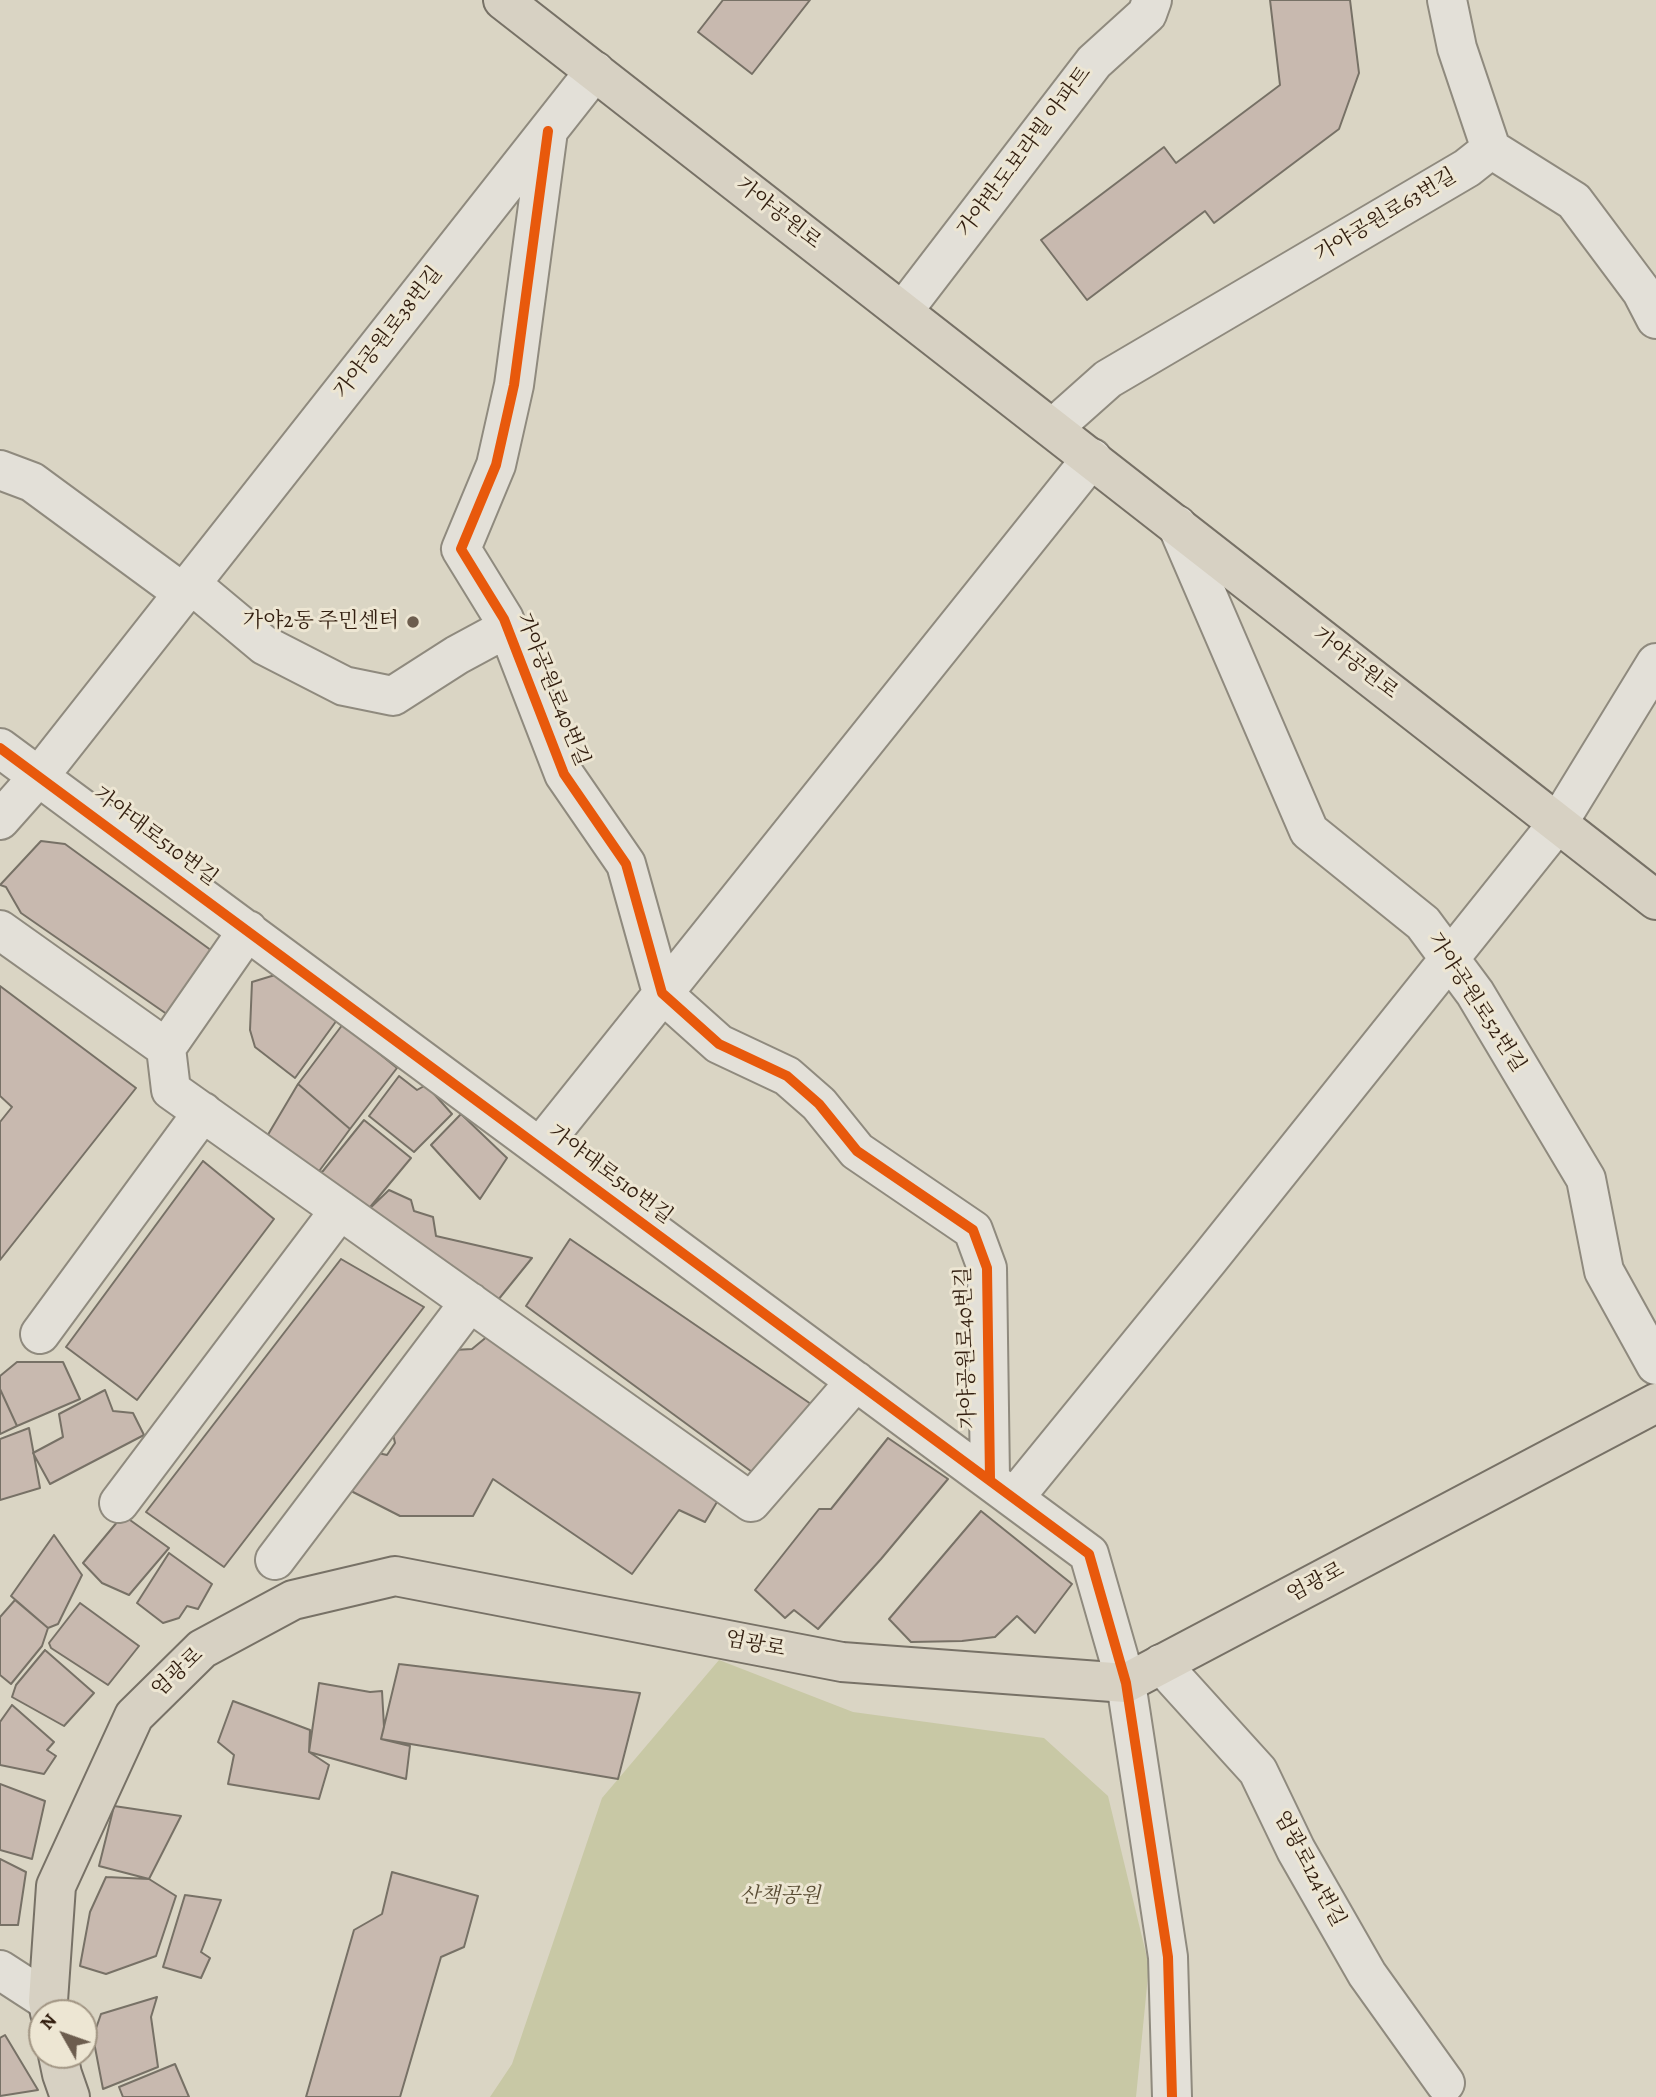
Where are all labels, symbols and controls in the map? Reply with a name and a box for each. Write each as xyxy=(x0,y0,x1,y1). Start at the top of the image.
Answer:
street label: 가야반도보라빌 아파트 xyxy=(953,62,1097,242)
street label: 가야공원로63번길 xyxy=(1311,164,1461,268)
street label: 가야공원로 xyxy=(730,173,826,255)
street label: 가야공원로38번길 xyxy=(330,262,448,404)
place label: 가야2동 주민센터 xyxy=(243,609,399,635)
street label: 가야공원로40번길 xyxy=(510,610,594,770)
marker: 가야2동 주민센터 xyxy=(405,614,421,630)
street label: 가야공원로 xyxy=(1307,623,1403,705)
street label: 가야대로510번길 xyxy=(88,782,222,892)
street label: 가야공원로52번길 xyxy=(1422,929,1530,1077)
street label: 가야대로510번길 xyxy=(543,1120,677,1230)
street label: 가야공원로40번길 xyxy=(952,1266,982,1430)
street label: 엄광로 xyxy=(1283,1558,1349,1608)
street label: 엄광로 xyxy=(723,1627,787,1663)
street label: 엄광로 xyxy=(147,1643,209,1703)
street label: 엄광로124번길 xyxy=(1268,1807,1350,1931)
park label: 산책공원 xyxy=(739,1884,821,1910)
north arrow xyxy=(28,1999,98,2069)
text: N xyxy=(34,2008,63,2035)

